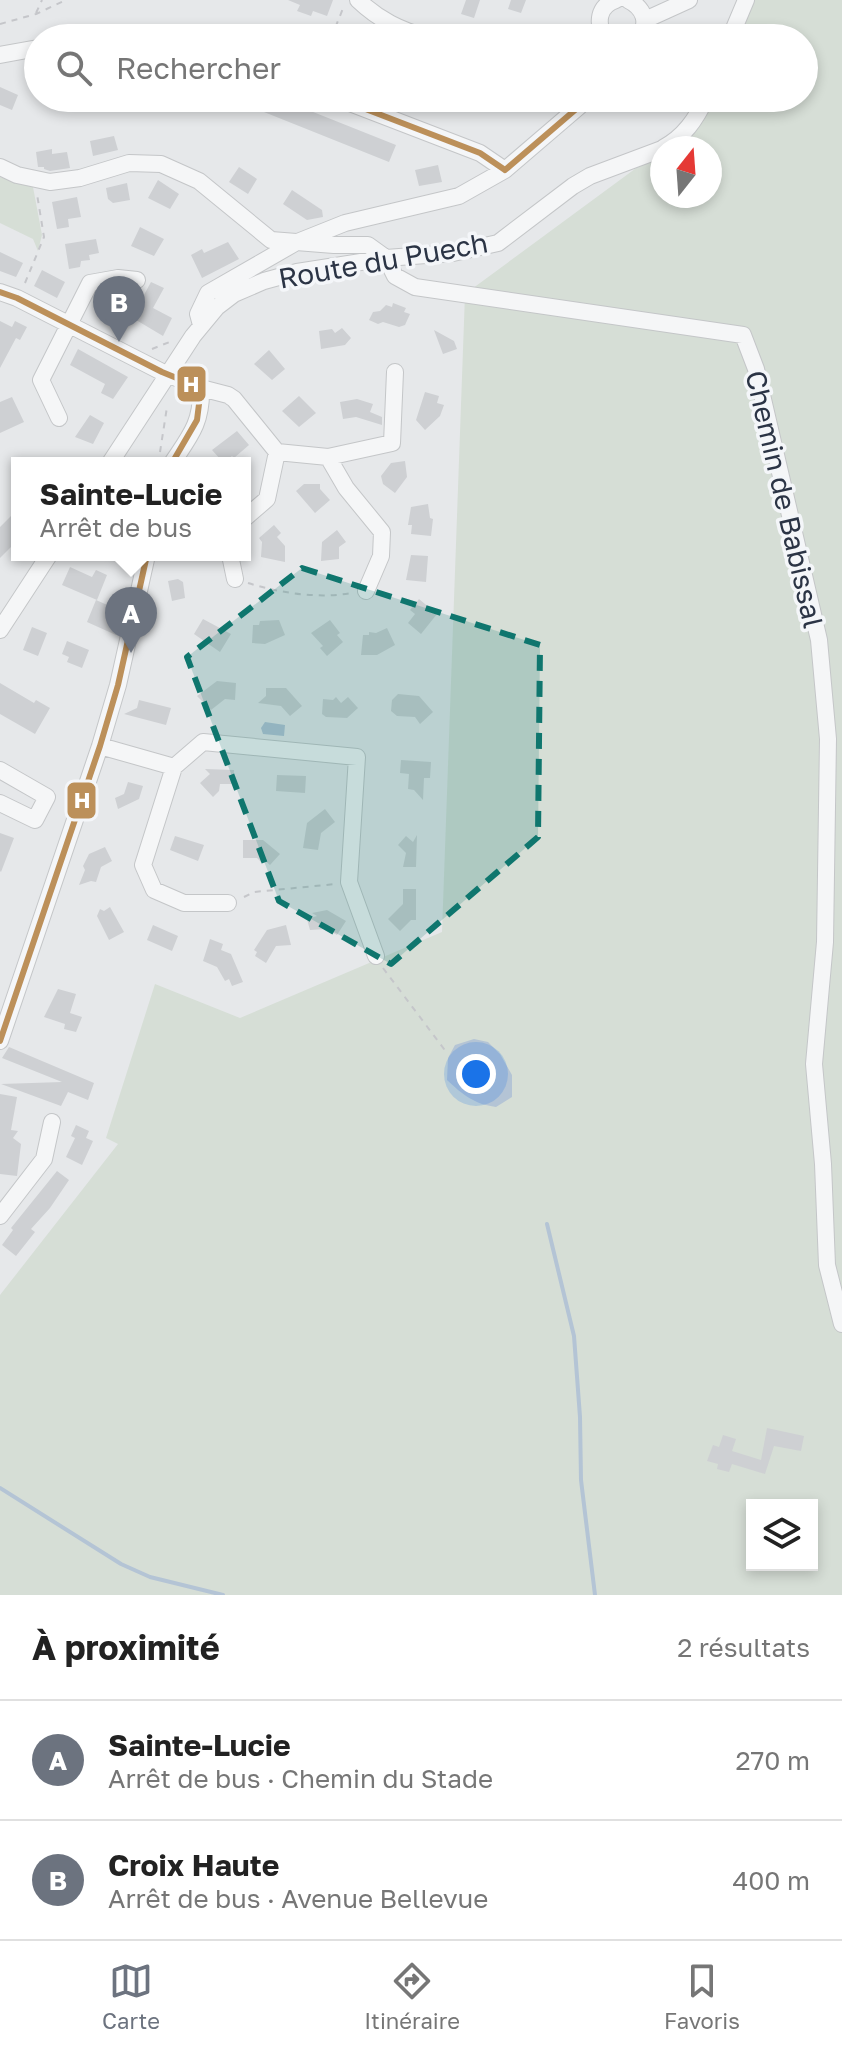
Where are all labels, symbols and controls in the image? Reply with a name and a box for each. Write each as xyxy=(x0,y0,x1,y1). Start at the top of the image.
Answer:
search box xyxy=(24,24,818,112)
icon: search xyxy=(52,46,96,90)
text: Rechercher xyxy=(116,50,281,86)
north arrow xyxy=(650,136,722,208)
street label: Route du Puech xyxy=(276,225,490,295)
pin: B xyxy=(93,276,145,342)
line badge: H xyxy=(176,365,207,403)
street label: Chemin de Babissal xyxy=(739,367,831,631)
text: H xyxy=(183,370,199,397)
popup xyxy=(11,457,251,561)
text: Sainte-Lucie xyxy=(40,476,222,512)
text: Arrêt de bus xyxy=(40,512,192,543)
pin: A xyxy=(105,587,157,653)
line badge: H xyxy=(66,781,97,820)
text: H xyxy=(74,786,90,813)
your location xyxy=(456,1054,496,1094)
map controls xyxy=(746,1499,818,1571)
button: layers xyxy=(746,1499,818,1571)
text: À proximité xyxy=(32,1627,220,1667)
text: 2 résultats xyxy=(677,1632,810,1663)
text: Sainte-Lucie xyxy=(108,1727,291,1763)
text: A xyxy=(49,1745,67,1776)
text: 270 m xyxy=(736,1745,810,1776)
text: Arrêt de bus · Chemin du Stade xyxy=(108,1763,493,1794)
text: Croix Haute xyxy=(108,1847,279,1883)
text: B xyxy=(49,1865,67,1896)
text: 400 m xyxy=(732,1865,810,1896)
text: Arrêt de bus · Avenue Bellevue xyxy=(108,1883,488,1914)
tab: Carte xyxy=(102,1959,160,2034)
tab: Itinéraire xyxy=(364,1959,460,2034)
tab: Favoris xyxy=(664,1959,740,2034)

